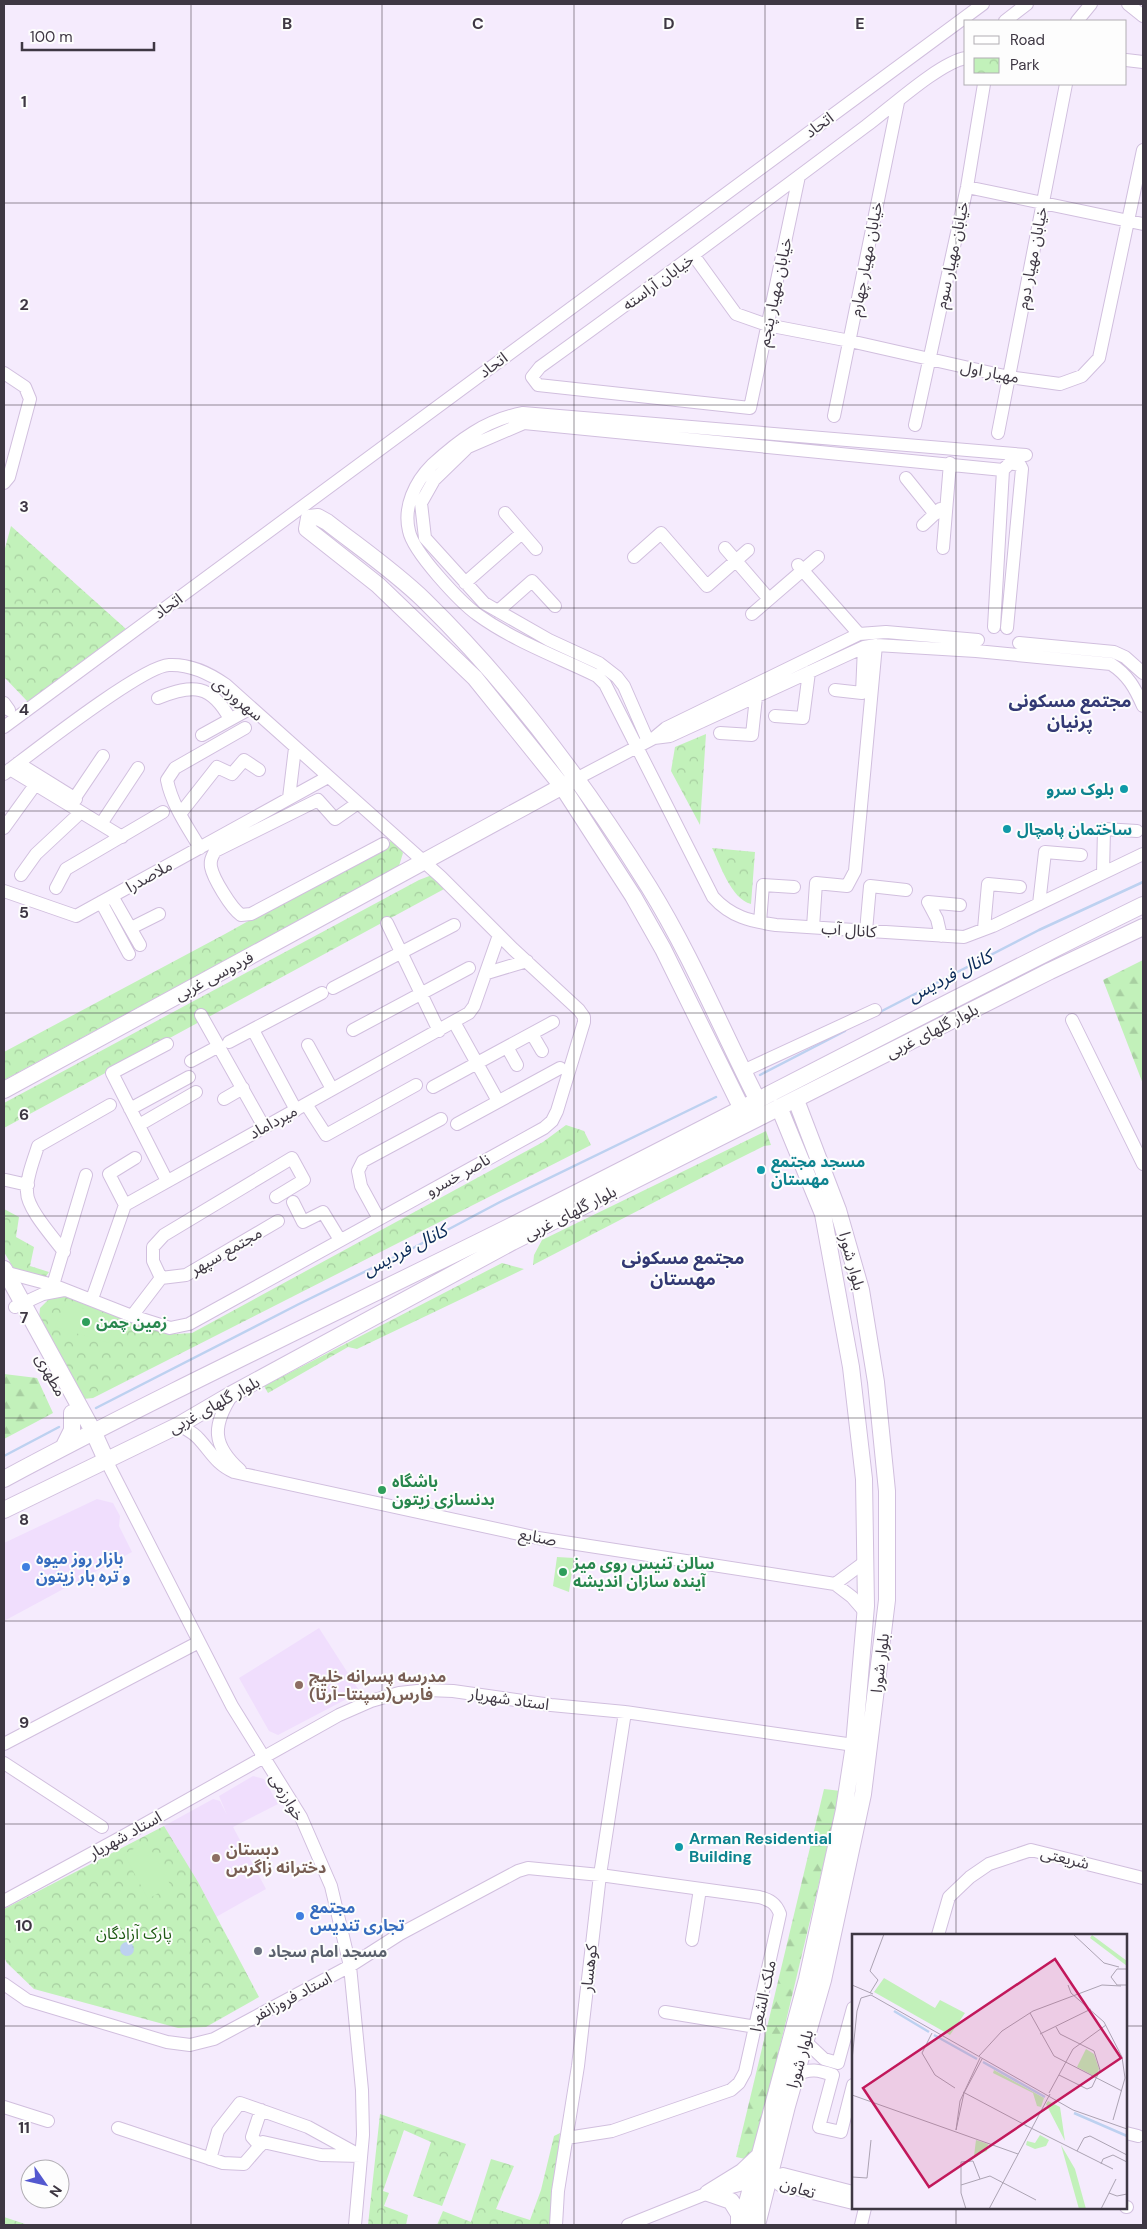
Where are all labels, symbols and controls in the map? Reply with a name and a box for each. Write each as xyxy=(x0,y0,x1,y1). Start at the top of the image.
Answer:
text: B xyxy=(282,13,292,34)
text: C xyxy=(472,13,484,34)
text: D xyxy=(663,13,675,34)
text: E xyxy=(855,13,865,34)
scale bar xyxy=(22,20,155,52)
legend xyxy=(964,20,1127,85)
text: 100 m xyxy=(30,27,73,47)
text: Road xyxy=(1010,30,1045,50)
text: Park xyxy=(1010,55,1040,75)
text: 1 xyxy=(21,91,27,112)
street label: اتحاد xyxy=(800,107,838,143)
street label: خیابان مهیار سوم xyxy=(930,199,976,311)
street label: خیابان مهیار چهارم xyxy=(845,200,889,319)
street label: خیابان مهیار دوم xyxy=(1012,205,1054,311)
street label: خیابان مهیار پنجم xyxy=(753,236,799,349)
street label: خیابان آراسته xyxy=(618,249,698,315)
text: 2 xyxy=(19,294,29,315)
street label: اتحاد xyxy=(474,347,512,383)
street label: مهیار اول xyxy=(959,356,1021,388)
text: 3 xyxy=(19,496,29,517)
street label: اتحاد xyxy=(149,588,187,624)
street label: سهروردی xyxy=(208,672,268,726)
district label: مجتمع مسکونی پرنیان xyxy=(1009,689,1131,734)
text: 4 xyxy=(19,699,29,720)
place label: بلوک سرو xyxy=(1046,779,1114,800)
marker: بلوک سرو xyxy=(1118,783,1130,795)
place label: ساختمان پامچال xyxy=(1017,819,1132,840)
marker: ساختمان پامچال xyxy=(1001,823,1013,835)
street label: ملاصدرا xyxy=(122,855,176,897)
text: 5 xyxy=(19,902,29,923)
street label: کانال آب xyxy=(821,918,878,942)
water label: کانال فردیس xyxy=(904,943,1000,1008)
street label: فردوسی غربی xyxy=(171,946,257,1006)
street label: بلوار گلهای غربی xyxy=(882,999,982,1063)
street label: میرداماد xyxy=(245,1100,301,1144)
text: 6 xyxy=(19,1104,29,1125)
street label: ناصر خسرو xyxy=(422,1149,494,1201)
place label: مسجد مجتمع مهستان xyxy=(771,1151,865,1190)
marker: مسجد مجتمع مهستان xyxy=(755,1164,767,1176)
street label: بلوار گلهای غربی xyxy=(520,1181,620,1245)
water label: کانال فردیس xyxy=(359,1217,455,1282)
street label: مجتمع سپهر xyxy=(185,1222,267,1282)
street label: بلوار شورا xyxy=(834,1229,870,1293)
district label: مجتمع مسکونی مهستان xyxy=(622,1246,744,1291)
text: 7 xyxy=(20,1307,29,1328)
place label: زمین چمن xyxy=(96,1312,167,1333)
marker: زمین چمن xyxy=(80,1316,92,1328)
street label: مطهری xyxy=(31,1350,71,1400)
street label: بلوار گلهای غربی xyxy=(165,1371,263,1439)
place label: باشگاه بدنسازی زیتون xyxy=(392,1471,495,1510)
marker: باشگاه بدنسازی زیتون xyxy=(376,1484,388,1496)
text: 8 xyxy=(19,1509,29,1530)
street label: صنایع xyxy=(517,1523,559,1553)
place label: بازار روز میوه و تره بار زیتون xyxy=(36,1548,130,1587)
place label: سالن تنیس روی میز آینده سازان اندیشه xyxy=(572,1553,714,1592)
marker: بازار روز میوه و تره بار زیتون xyxy=(20,1561,32,1573)
marker: سالن تنیس روی میز آینده سازان اندیشه xyxy=(557,1566,569,1578)
street label: بلوار شورا xyxy=(866,1632,894,1694)
place label: مدرسه پسرانه خلیج فارس(سپنتا-آرتا) xyxy=(309,1666,446,1705)
marker: مدرسه پسرانه خلیج فارس(سپنتا-آرتا) xyxy=(293,1679,305,1691)
street label: استاد شهریار xyxy=(467,1683,550,1715)
text: 9 xyxy=(19,1712,29,1733)
street label: خوارزمی xyxy=(265,1769,309,1825)
street label: استاد شهریار xyxy=(84,1806,165,1864)
place label: Arman Residential Building xyxy=(689,1828,832,1867)
place label: دبستان دخترانه زاگرس xyxy=(226,1839,326,1878)
marker: Arman Residential Building xyxy=(673,1841,685,1853)
street label: شریعتی xyxy=(1039,1842,1091,1874)
marker: دبستان دخترانه زاگرس xyxy=(210,1852,222,1864)
place label: مجتمع تجاری تندیس xyxy=(310,1897,405,1936)
marker: مجتمع تجاری تندیس xyxy=(294,1910,306,1922)
text: 10 xyxy=(15,1915,33,1936)
park label: پارک آزادگان xyxy=(96,1923,172,1944)
inset map xyxy=(852,1934,1127,2209)
place label: مسجد امام سجاد xyxy=(268,1941,387,1963)
street label: کوهسار xyxy=(576,1943,602,1994)
marker: مسجد امام سجاد xyxy=(252,1945,264,1957)
street label: ملک الشعرا xyxy=(745,1958,781,2034)
street label: استاد فروزانفر xyxy=(248,1967,335,2027)
street label: بلوار شورا xyxy=(782,2027,818,2091)
text: 11 xyxy=(18,2117,30,2138)
north arrow xyxy=(20,2159,70,2209)
street label: تعاون xyxy=(778,2172,819,2204)
text: N xyxy=(45,2182,66,2201)

